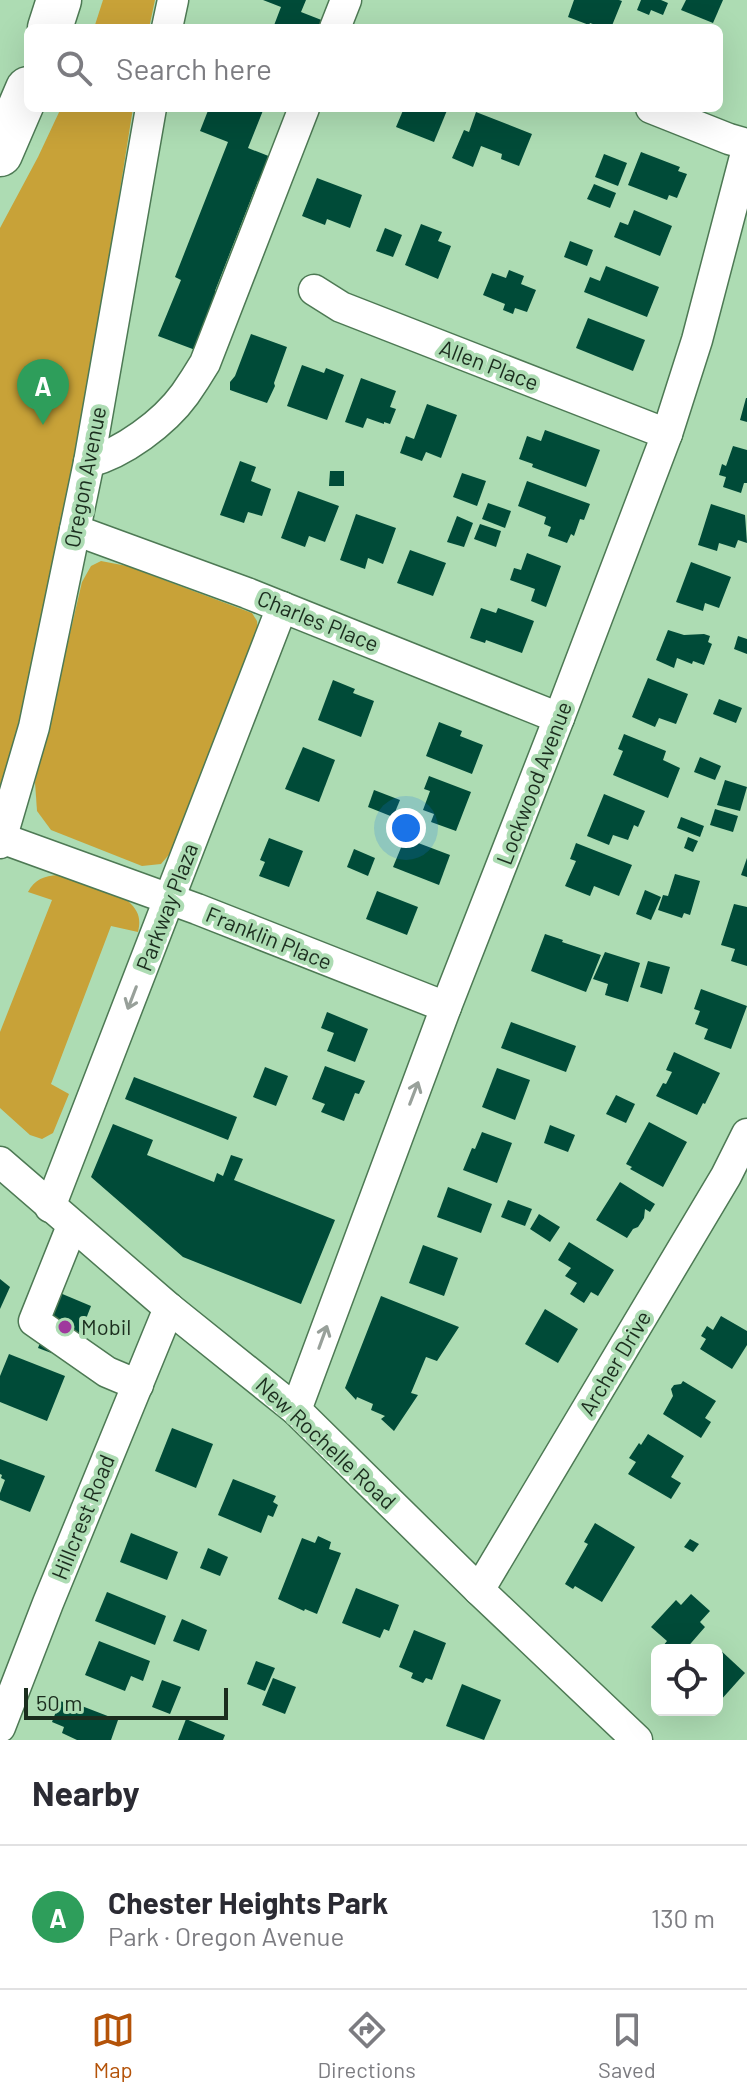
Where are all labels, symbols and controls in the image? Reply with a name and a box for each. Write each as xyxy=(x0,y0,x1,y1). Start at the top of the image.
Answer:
search box xyxy=(24,24,723,112)
icon: search xyxy=(52,46,96,90)
text: Search here xyxy=(116,50,272,86)
street label: Allen Place xyxy=(436,333,543,395)
pin: A xyxy=(17,359,69,425)
street label: Oregon Avenue xyxy=(58,404,110,550)
street label: Charles Place xyxy=(254,584,383,656)
street label: Lockwood Avenue xyxy=(490,697,576,868)
your location xyxy=(386,808,426,848)
street label: Parkway Plaza xyxy=(130,839,202,974)
street label: Franklin Place xyxy=(203,900,336,974)
one-way arrow xyxy=(124,985,138,1010)
one-way arrow xyxy=(407,1081,422,1106)
street label: Archer Drive xyxy=(573,1305,656,1420)
place label: Mobil xyxy=(81,1313,131,1339)
marker: Mobil xyxy=(56,1318,74,1336)
one-way arrow xyxy=(317,1325,331,1349)
street label: New Rochelle Road xyxy=(251,1371,402,1514)
street label: Hillcrest Road xyxy=(45,1450,119,1583)
map controls xyxy=(651,1644,723,1716)
button: locate xyxy=(651,1644,723,1716)
scale bar xyxy=(24,1684,228,1720)
text: 50 m xyxy=(36,1689,82,1715)
text: Nearby xyxy=(32,1772,140,1813)
text: Chester Heights Park xyxy=(108,1884,388,1920)
text: A xyxy=(49,1902,67,1933)
text: 130 m xyxy=(651,1902,715,1933)
text: Park · Oregon Avenue xyxy=(108,1920,344,1951)
tab: Map xyxy=(91,2008,135,2082)
tab: Directions xyxy=(317,2008,416,2082)
tab: Saved xyxy=(598,2008,656,2082)

